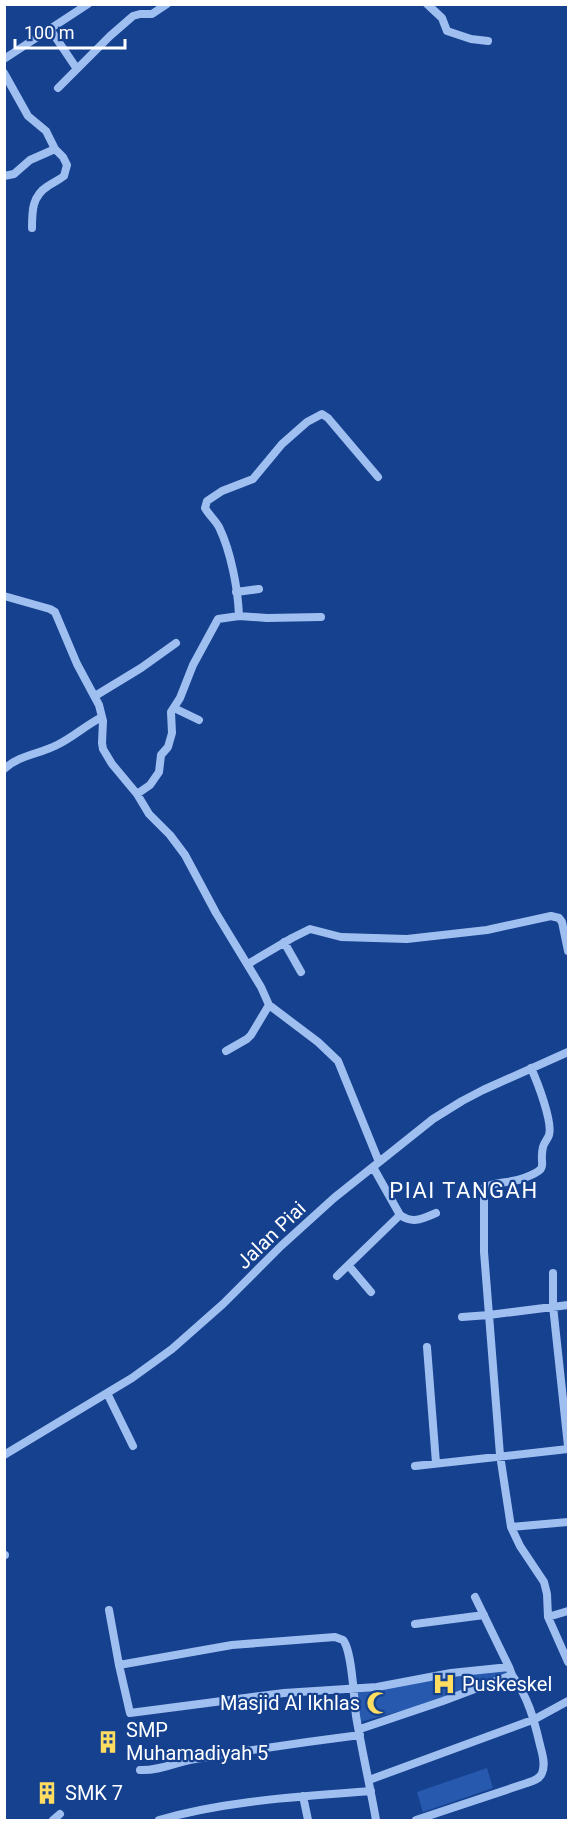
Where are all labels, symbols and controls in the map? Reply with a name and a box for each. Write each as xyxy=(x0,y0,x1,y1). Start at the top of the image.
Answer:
scale bar xyxy=(15,12,124,50)
text: 100 m xyxy=(24,22,75,43)
district label: PIAI TANGAH xyxy=(389,1178,539,1203)
street label: Jalan Piai xyxy=(231,1196,311,1274)
hospital icon: Puskeskel xyxy=(431,1671,457,1697)
place label: Puskeskel xyxy=(462,1672,552,1696)
mosque icon: Masjid Al Ikhlas xyxy=(365,1690,391,1716)
place label: Masjid Al Ikhlas xyxy=(220,1691,360,1715)
place label: SMP Muhamadiyah 5 xyxy=(126,1718,268,1765)
building icon: SMP Muhamadiyah 5 xyxy=(95,1729,121,1755)
building icon: SMK 7 xyxy=(34,1780,60,1806)
place label: SMK 7 xyxy=(65,1781,123,1805)

